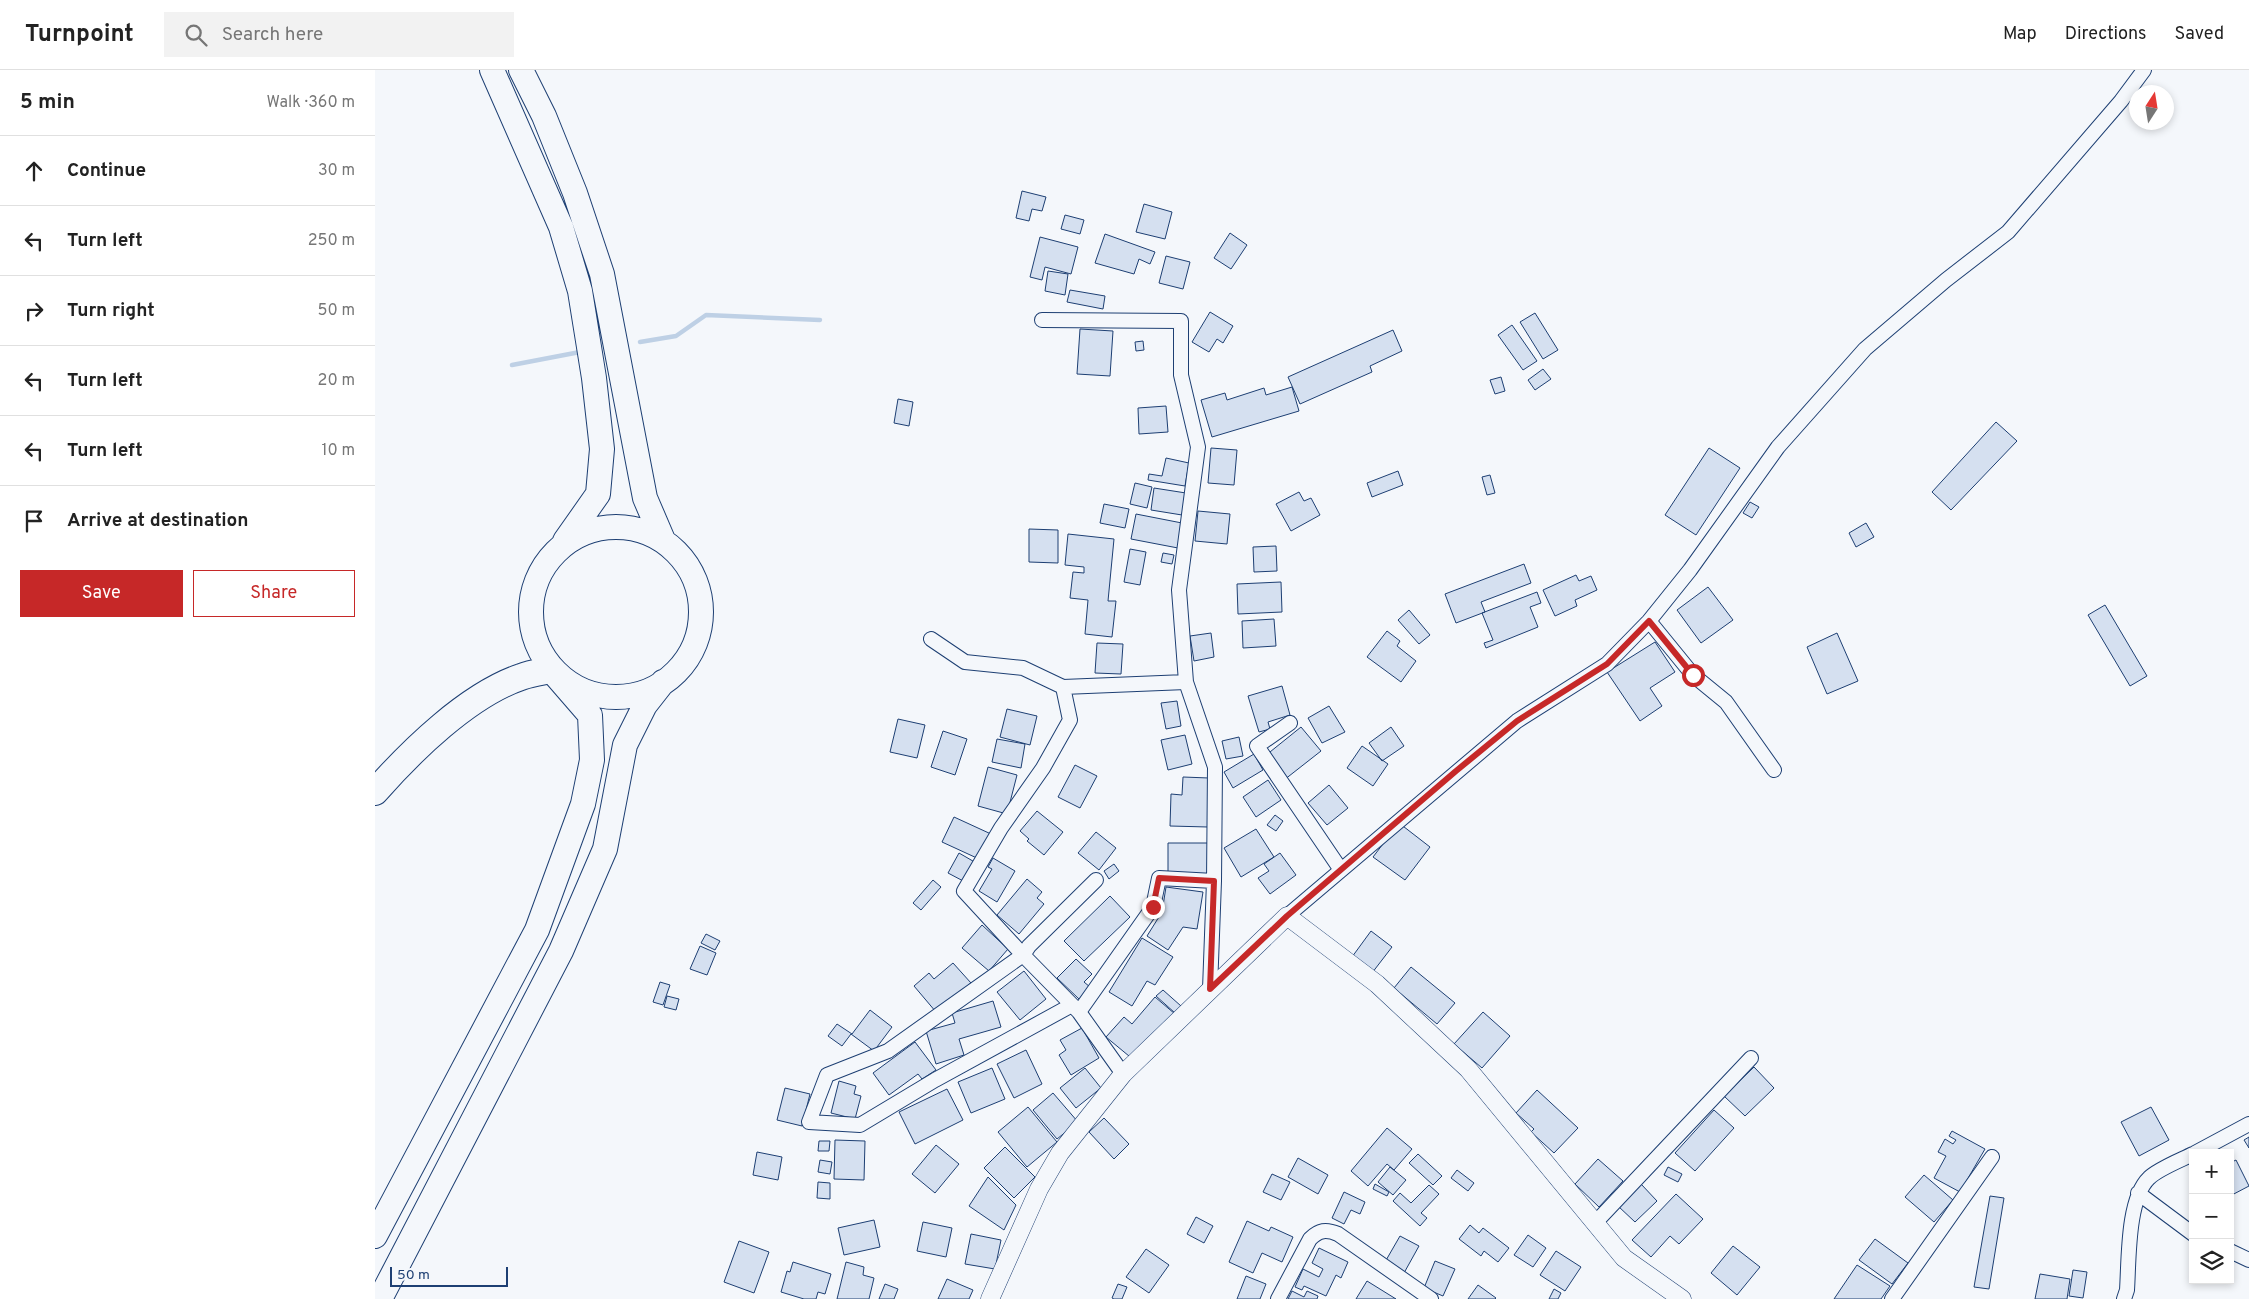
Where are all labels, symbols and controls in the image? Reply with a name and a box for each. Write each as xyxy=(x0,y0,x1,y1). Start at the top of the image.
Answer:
search box xyxy=(164,12,514,57)
text: Turnpoint xyxy=(25,20,134,50)
icon: search xyxy=(182,21,210,49)
text: Search here xyxy=(222,23,323,47)
text: Map xyxy=(2003,23,2037,46)
text: Directions xyxy=(2065,23,2147,46)
text: Saved xyxy=(2175,23,2224,46)
north arrow xyxy=(2129,85,2174,130)
text: 5 min xyxy=(20,89,75,116)
text: Walk · 360 m xyxy=(267,93,355,113)
icon: ahead xyxy=(20,157,48,185)
text: Continue xyxy=(67,159,146,183)
text: 30 m xyxy=(318,161,355,181)
icon: left xyxy=(20,227,48,255)
text: Turn left xyxy=(67,229,143,253)
text: 250 m xyxy=(308,231,355,251)
icon: right xyxy=(20,297,48,325)
text: Turn right xyxy=(67,299,155,323)
text: 50 m xyxy=(318,301,355,321)
icon: left xyxy=(20,367,48,395)
text: Turn left xyxy=(67,369,143,393)
text: 20 m xyxy=(318,371,355,391)
icon: left xyxy=(20,437,48,465)
text: Turn left xyxy=(67,439,143,463)
text: 10 m xyxy=(321,441,355,461)
icon: arrive xyxy=(20,507,48,535)
text: Arrive at destination xyxy=(67,509,248,533)
button: Save xyxy=(20,570,183,617)
button: Share xyxy=(193,570,355,617)
route start xyxy=(1682,664,1705,687)
route end xyxy=(1142,896,1165,919)
map controls xyxy=(2189,1149,2234,1284)
button: + xyxy=(2189,1149,2234,1194)
button: − xyxy=(2189,1194,2234,1239)
button: layers xyxy=(2189,1239,2234,1284)
scale bar xyxy=(390,1264,507,1287)
text: 50 m xyxy=(397,1267,430,1284)

